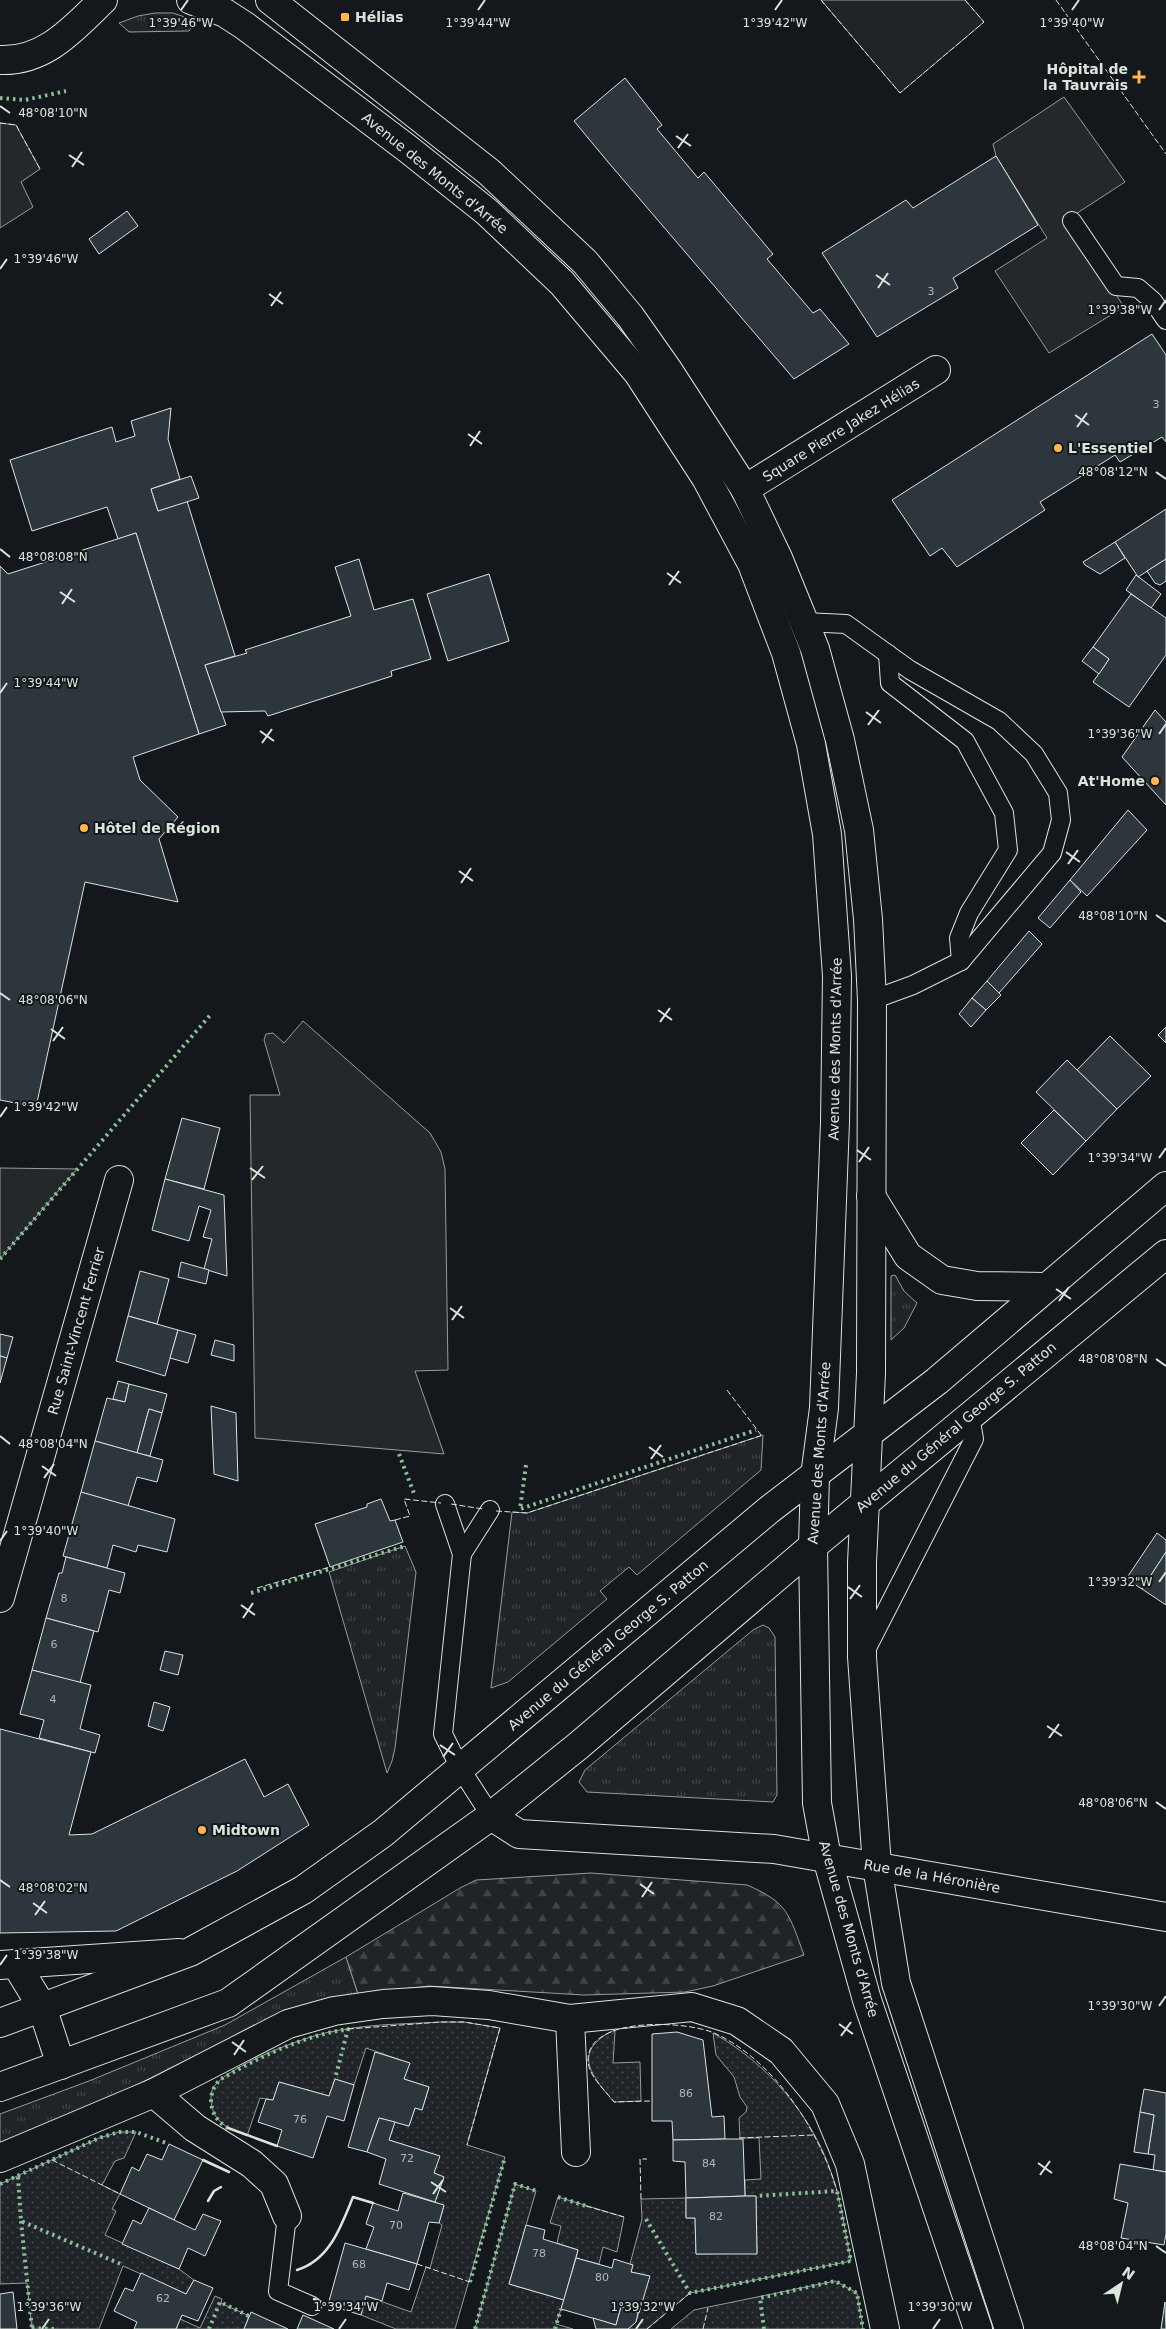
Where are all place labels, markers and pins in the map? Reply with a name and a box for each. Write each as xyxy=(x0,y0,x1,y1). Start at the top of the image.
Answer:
place label: Hélias xyxy=(355,9,404,25)
marker: Hélias xyxy=(339,11,351,23)
place label: Hôpital de la Tauvrais xyxy=(1043,61,1128,93)
marker: Hôpital de la Tauvrais xyxy=(1132,70,1146,84)
place label: L'Essentiel xyxy=(1068,440,1153,456)
marker: L'Essentiel xyxy=(1052,442,1064,454)
place label: At'Home xyxy=(1078,773,1145,789)
marker: At'Home xyxy=(1149,775,1161,787)
place label: Hôtel de Région xyxy=(94,820,220,836)
marker: Hôtel de Région xyxy=(78,822,90,834)
place label: Midtown xyxy=(212,1822,280,1838)
marker: Midtown xyxy=(196,1824,208,1836)

